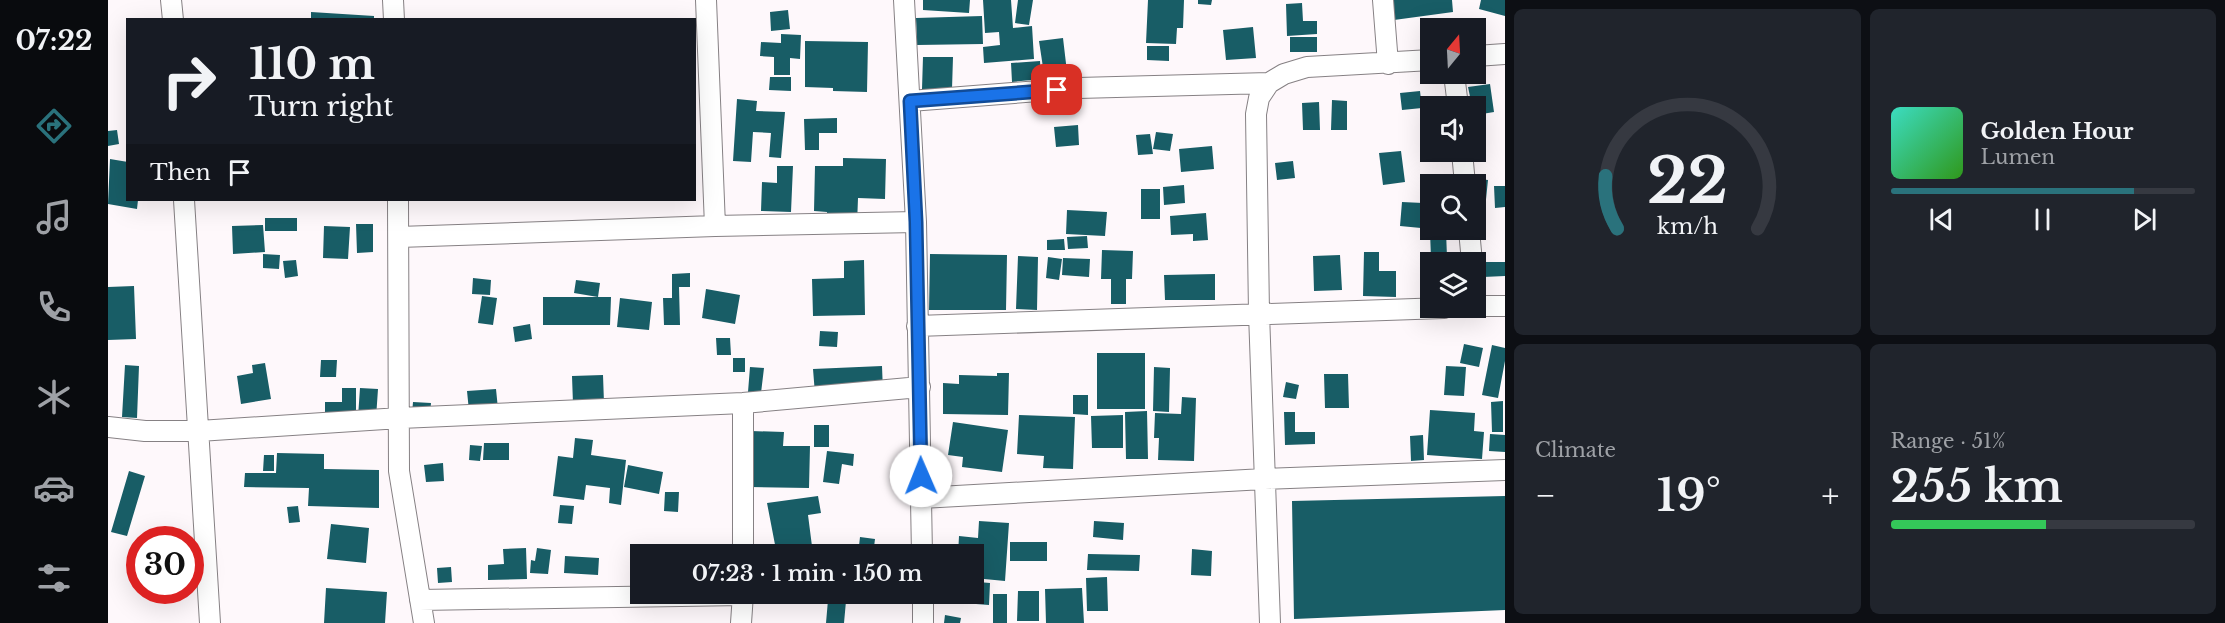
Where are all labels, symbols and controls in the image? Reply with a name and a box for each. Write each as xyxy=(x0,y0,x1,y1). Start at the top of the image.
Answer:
north arrow xyxy=(1420,18,1486,84)
map controls xyxy=(1420,18,1486,318)
text: 07:22 xyxy=(15,24,93,57)
text: 110 m xyxy=(249,38,375,90)
icon: right xyxy=(150,42,228,120)
pin xyxy=(1031,64,1082,115)
icon: arrive xyxy=(1040,73,1073,106)
text: Turn right xyxy=(249,90,393,123)
button: sound xyxy=(1420,96,1486,162)
icon: directions xyxy=(33,105,75,147)
text: Golden Hour xyxy=(1981,118,2133,145)
text: 22 xyxy=(1647,142,1728,220)
text: Lumen xyxy=(1981,145,2055,169)
icon: arrive xyxy=(223,156,256,189)
text: Then xyxy=(150,159,211,186)
button: search xyxy=(1420,174,1486,240)
icon: music xyxy=(33,196,75,238)
icon: previous xyxy=(1925,203,1958,236)
icon: pause xyxy=(2026,203,2059,236)
icon: next xyxy=(2128,203,2161,236)
text: km/h xyxy=(1657,213,1718,240)
button: layers xyxy=(1420,252,1486,318)
icon: phone xyxy=(33,286,75,328)
icon: climate xyxy=(33,376,75,418)
text: Range · 51% xyxy=(1891,429,2005,453)
text: Climate xyxy=(1535,438,1616,462)
position arrow xyxy=(889,444,953,508)
text: 255 km xyxy=(1891,458,2063,514)
icon: car xyxy=(33,467,75,509)
text: 19° xyxy=(1656,467,1721,523)
text: − xyxy=(1535,475,1556,516)
text: + xyxy=(1821,475,1839,516)
speed limit sign: 30 xyxy=(126,526,204,604)
icon: filters xyxy=(33,557,75,599)
text: 07:23 · 1 min · 150 m xyxy=(692,560,922,587)

